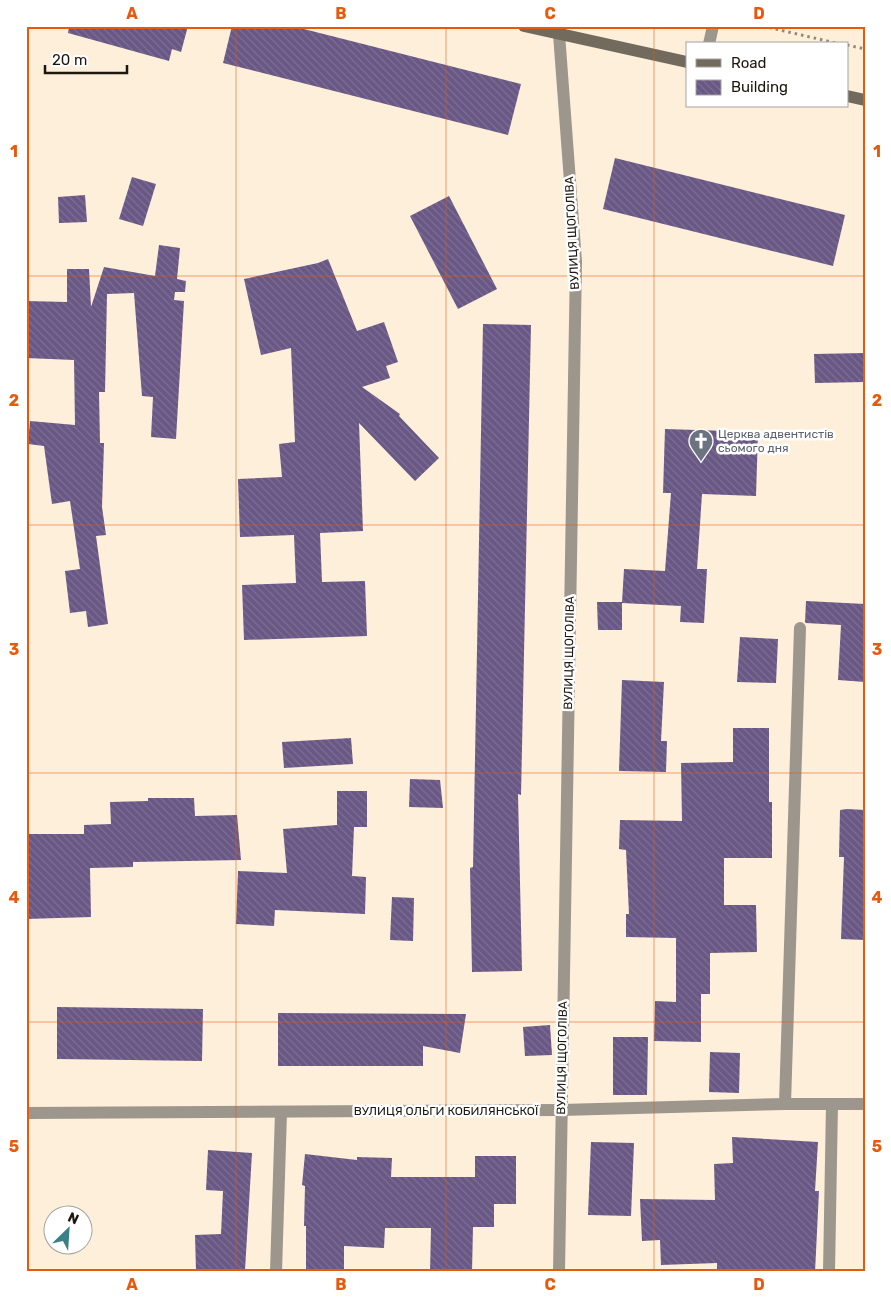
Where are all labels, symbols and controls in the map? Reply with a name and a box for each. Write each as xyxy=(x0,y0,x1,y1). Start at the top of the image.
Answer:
text: A xyxy=(126,4,138,23)
text: B xyxy=(335,4,347,23)
text: C xyxy=(544,4,556,23)
text: D xyxy=(753,4,765,23)
scale bar xyxy=(45,42,128,74)
legend xyxy=(686,42,848,108)
text: 20 m xyxy=(52,51,87,69)
text: Road xyxy=(731,54,767,72)
text: Building xyxy=(731,78,788,96)
text: 1 xyxy=(10,142,18,161)
text: 1 xyxy=(873,142,881,161)
street label: ВУЛИЦЯ ЩОГОЛІВА xyxy=(562,176,582,290)
text: 2 xyxy=(9,391,19,410)
text: 2 xyxy=(872,391,882,410)
place label: Церква адвентистів сьомого дня xyxy=(718,427,834,455)
church icon: Церква адвентистів сьомого дня xyxy=(688,428,714,462)
street label: ВУЛИЦЯ ЩОГОЛІВА xyxy=(561,596,577,710)
text: 3 xyxy=(9,640,19,659)
text: 3 xyxy=(872,640,882,659)
text: 4 xyxy=(9,888,20,907)
text: 4 xyxy=(872,888,883,907)
street label: ВУЛИЦЯ ЩОГОЛІВА xyxy=(554,1001,570,1115)
street label: ВУЛИЦЯ ОЛЬГИ КОБИЛЯНСЬКОЇ xyxy=(354,1104,539,1118)
text: 5 xyxy=(9,1137,19,1156)
text: 5 xyxy=(872,1137,882,1156)
north arrow xyxy=(42,1206,92,1256)
text: N xyxy=(65,1209,81,1229)
text: A xyxy=(126,1275,138,1294)
text: B xyxy=(335,1275,347,1294)
text: C xyxy=(544,1275,556,1294)
text: D xyxy=(753,1275,765,1294)

